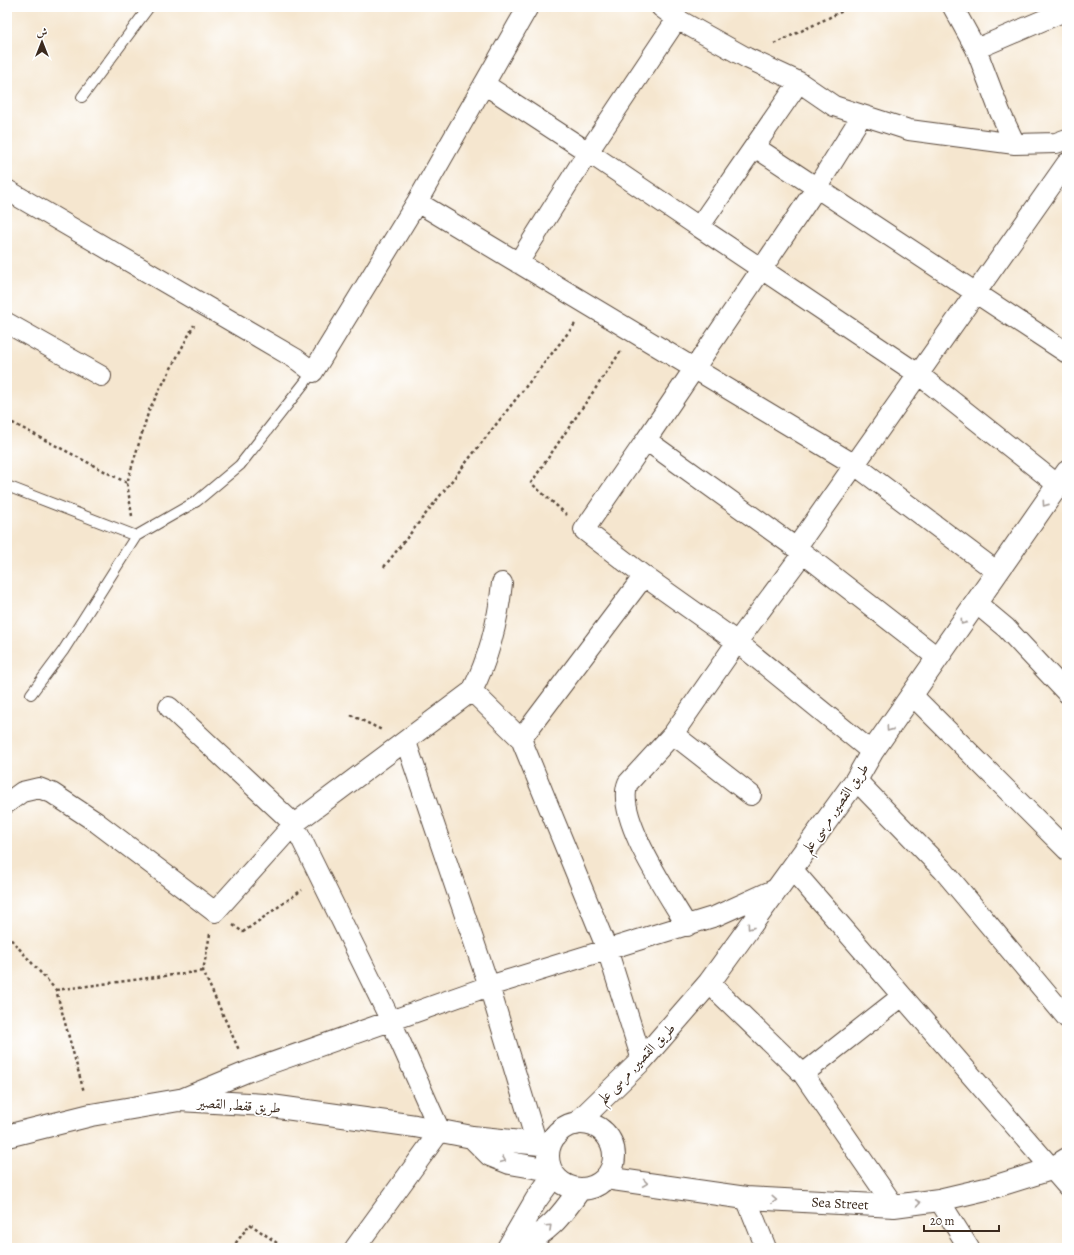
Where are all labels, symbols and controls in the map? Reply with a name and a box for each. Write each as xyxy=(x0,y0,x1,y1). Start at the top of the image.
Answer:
north arrow xyxy=(22,22,62,62)
text: ش xyxy=(37,25,48,40)
one-way arrow xyxy=(1043,499,1050,506)
one-way arrow xyxy=(960,618,968,625)
one-way arrow xyxy=(886,725,894,732)
street label: طريق القصير, مرسى علم xyxy=(797,760,877,860)
one-way arrow xyxy=(747,923,755,930)
street label: طريق القصير, مرسى علم xyxy=(593,1019,683,1111)
street label: طريق قفط, القصير xyxy=(195,1093,281,1118)
one-way arrow xyxy=(499,1156,506,1164)
one-way arrow xyxy=(642,1178,648,1187)
street label: Sea Street xyxy=(811,1193,869,1215)
one-way arrow xyxy=(771,1195,777,1204)
one-way arrow xyxy=(915,1199,921,1208)
scale bar xyxy=(924,1207,999,1233)
text: 20 m xyxy=(930,1213,954,1229)
one-way arrow xyxy=(544,1224,552,1232)

